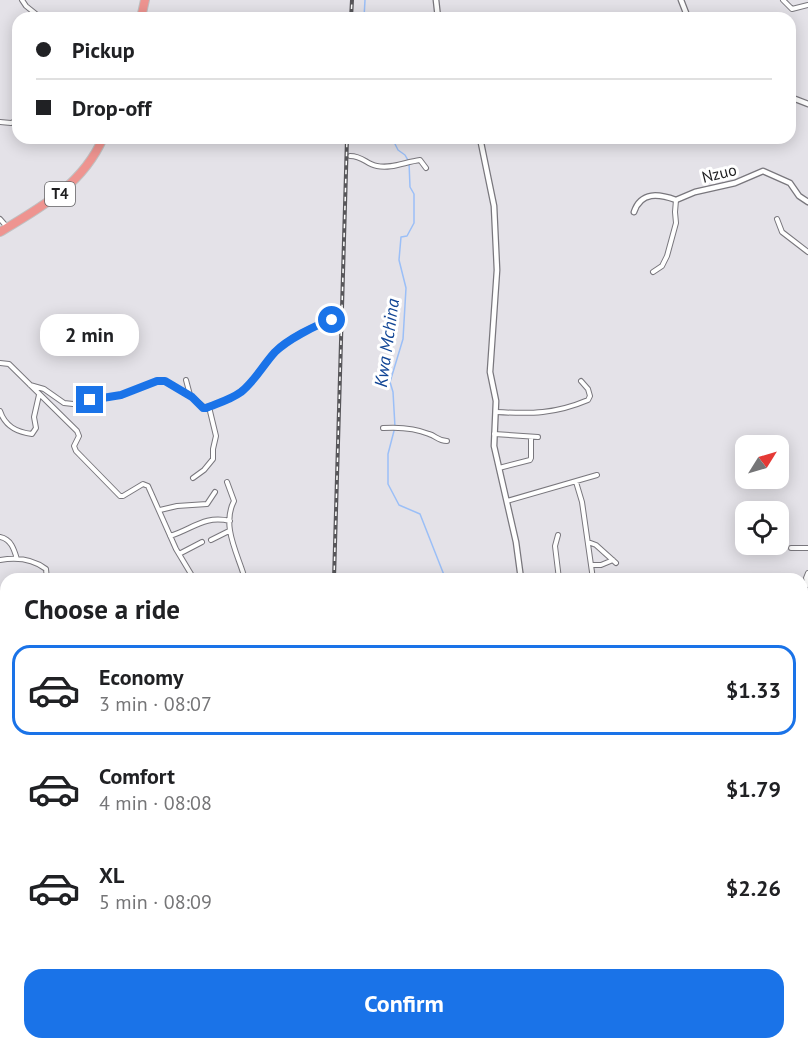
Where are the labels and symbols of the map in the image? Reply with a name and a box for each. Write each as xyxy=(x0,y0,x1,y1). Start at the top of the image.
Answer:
street label: Nzuo xyxy=(700,159,738,187)
road number: T4 xyxy=(45,182,75,206)
water label: Kwa Mchina xyxy=(369,297,404,389)
route start xyxy=(318,306,345,333)
callout: 2 min xyxy=(40,313,140,355)
route end xyxy=(76,386,103,413)
north arrow xyxy=(735,435,789,489)

